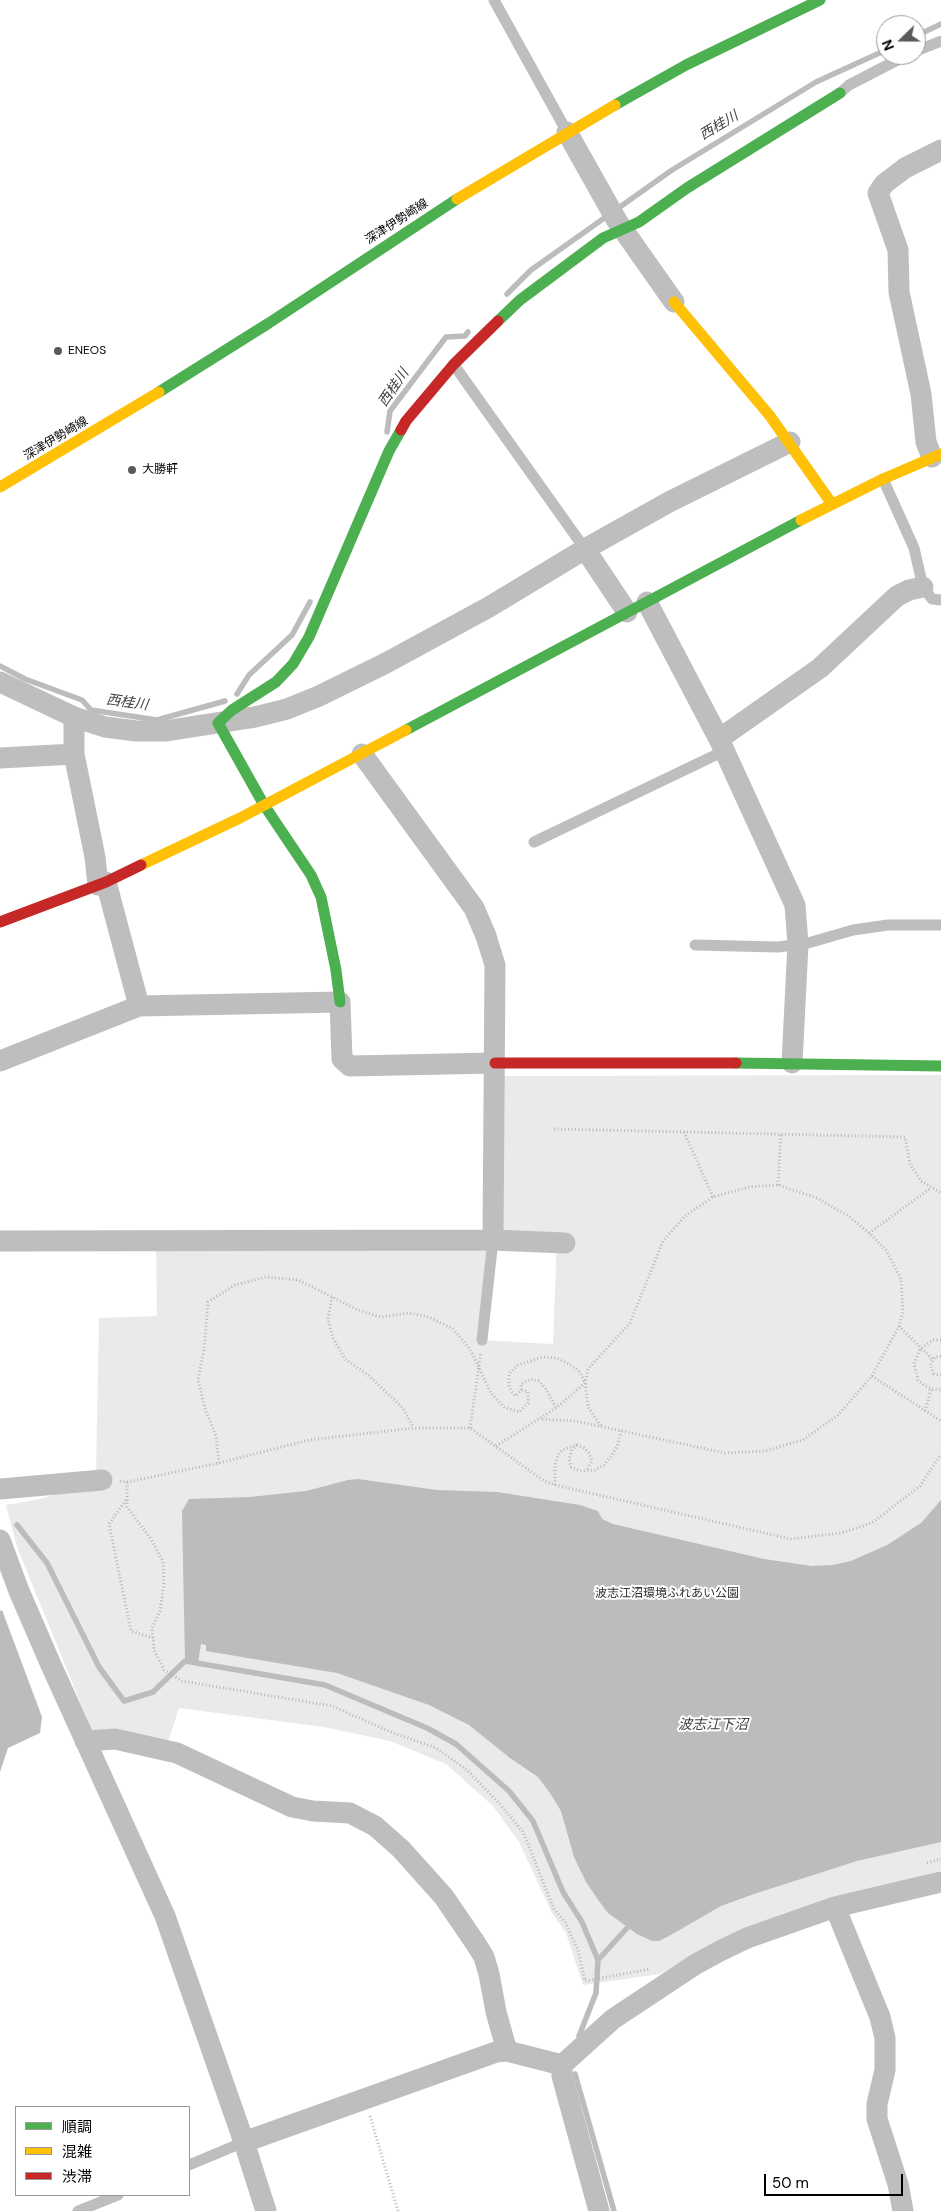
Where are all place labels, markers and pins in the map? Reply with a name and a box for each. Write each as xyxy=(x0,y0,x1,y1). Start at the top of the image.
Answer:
place label: ENEOS xyxy=(68,344,106,358)
marker: ENEOS xyxy=(52,345,64,357)
place label: 大勝軒 xyxy=(142,463,178,477)
marker: 大勝軒 xyxy=(126,464,138,476)

